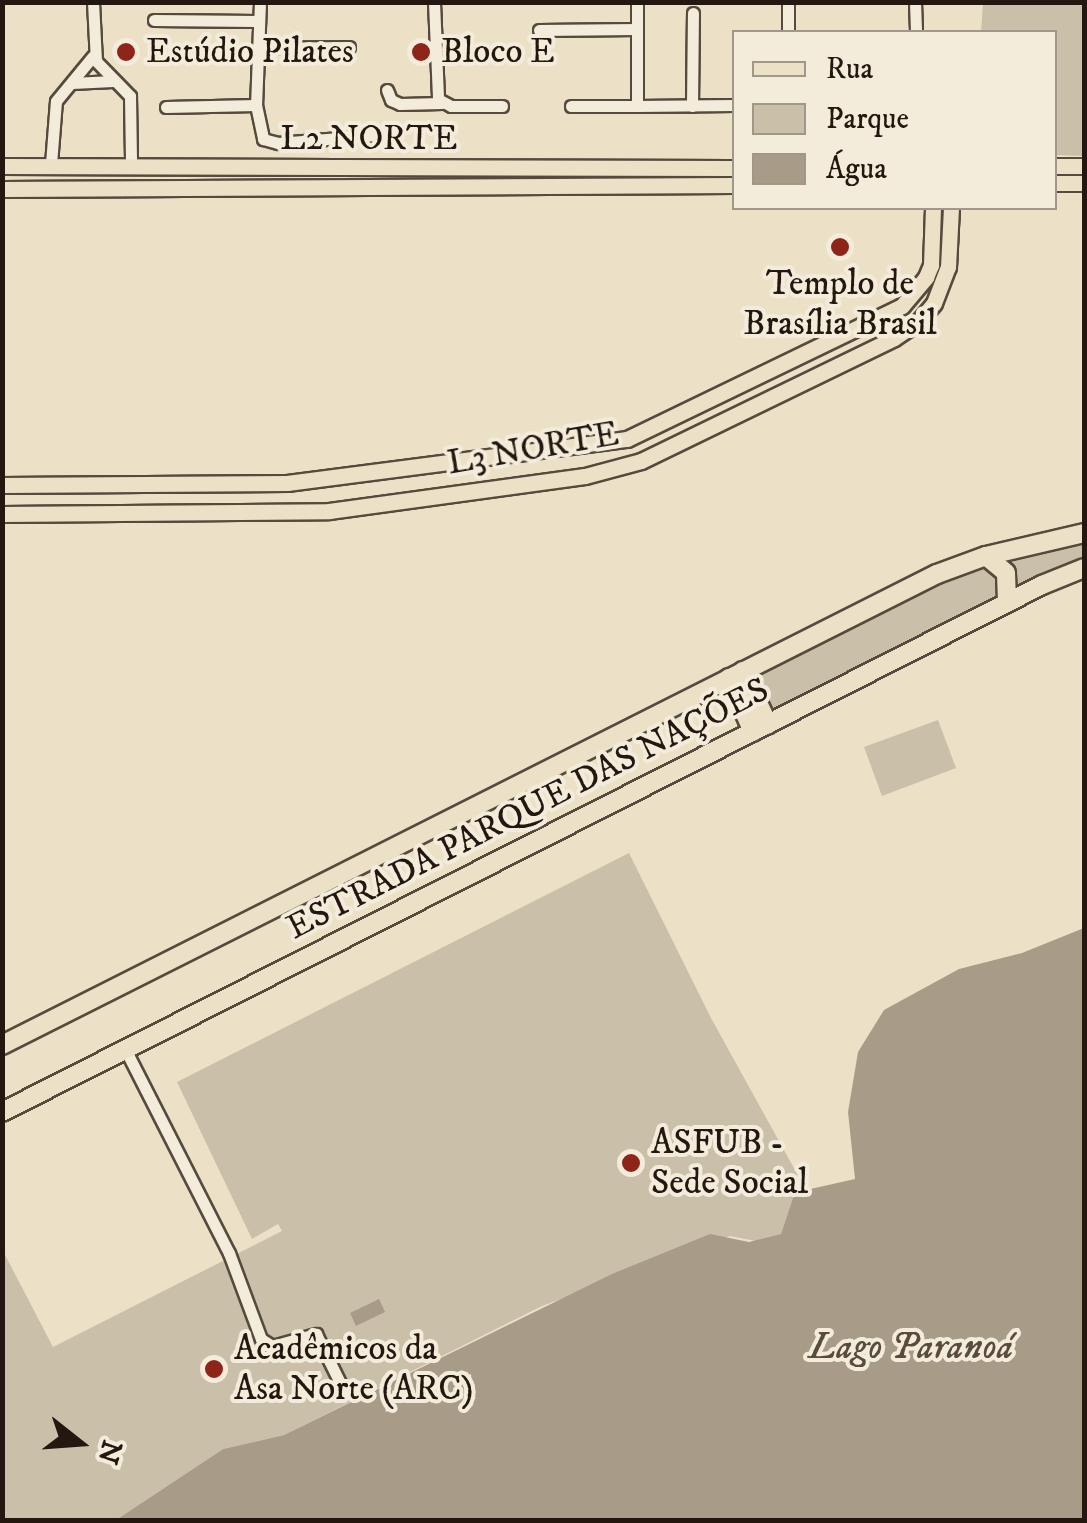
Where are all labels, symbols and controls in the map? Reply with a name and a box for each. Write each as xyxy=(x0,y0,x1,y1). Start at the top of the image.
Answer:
legend xyxy=(732,30,1057,210)
place label: Estúdio Pilates xyxy=(146,31,354,73)
place label: Bloco E xyxy=(441,31,555,73)
marker: Estúdio Pilates xyxy=(115,41,137,63)
marker: Bloco E xyxy=(410,41,432,63)
text: Rua xyxy=(826,51,873,88)
text: Parque xyxy=(826,101,909,138)
street label: L2 NORTE xyxy=(280,118,458,160)
text: Água xyxy=(826,151,887,188)
marker: Templo de Brasília Brasil xyxy=(829,236,851,258)
place label: Templo de Brasília Brasil xyxy=(743,263,937,345)
street label: L3 NORTE xyxy=(444,413,622,485)
street label: ESTRADA PARQUE DAS NAÇÕES xyxy=(280,669,776,949)
place label: ASFUB - Sede Social xyxy=(651,1122,808,1204)
marker: ASFUB - Sede Social xyxy=(620,1152,642,1174)
water label: Lago Paranoá xyxy=(809,1325,1013,1371)
place label: Acadêmicos da Asa Norte (ARC) xyxy=(234,1328,473,1410)
marker: Acadêmicos da Asa Norte (ARC) xyxy=(203,1358,225,1380)
north arrow xyxy=(30,1393,130,1493)
text: N xyxy=(89,1436,129,1468)

